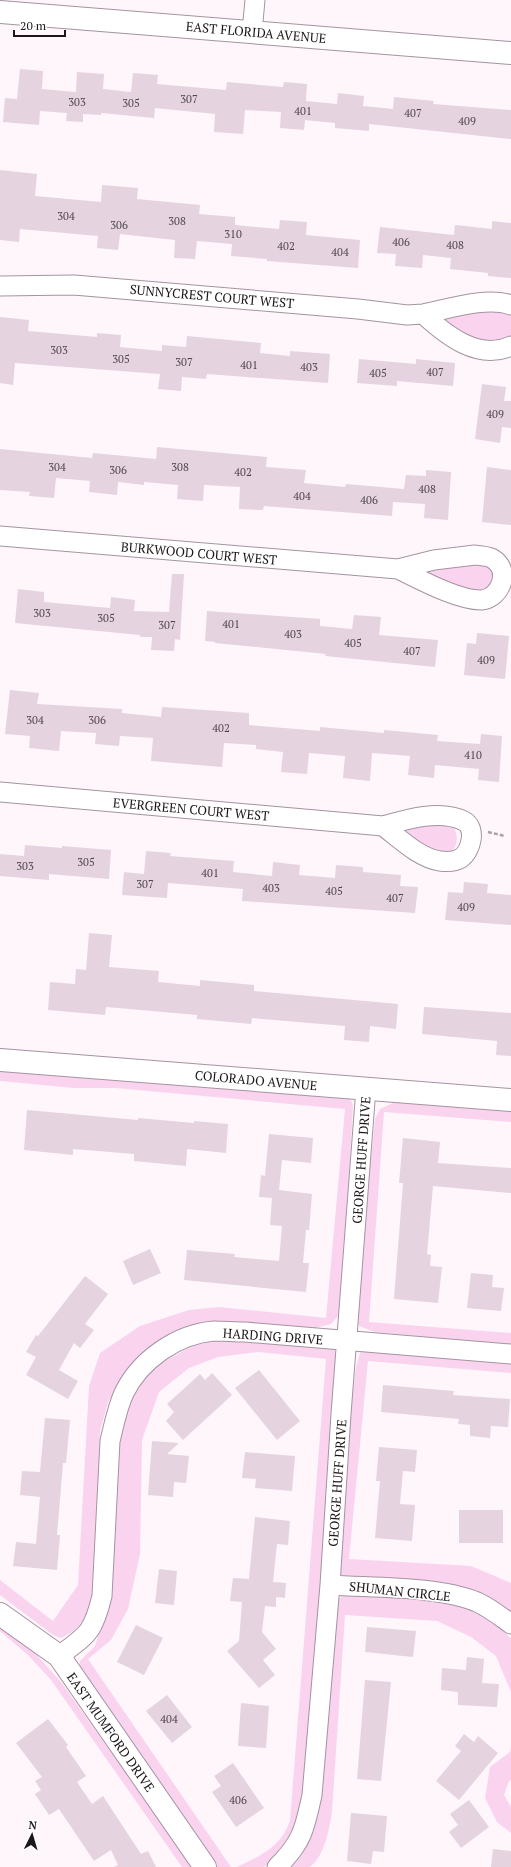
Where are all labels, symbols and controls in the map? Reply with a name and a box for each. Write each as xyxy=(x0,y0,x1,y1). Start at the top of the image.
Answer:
scale bar xyxy=(14,12,65,38)
street label: EAST FLORIDA AVENUE xyxy=(185,17,327,47)
text: 20 m xyxy=(20,18,47,33)
house number: 307 xyxy=(180,92,198,106)
house number: 303 xyxy=(68,95,86,109)
house number: 305 xyxy=(122,96,140,110)
house number: 401 xyxy=(294,104,312,118)
house number: 407 xyxy=(404,106,422,120)
house number: 409 xyxy=(458,114,476,128)
house number: 304 xyxy=(57,209,75,223)
house number: 308 xyxy=(168,214,186,228)
house number: 306 xyxy=(110,218,128,232)
house number: 310 xyxy=(224,227,242,241)
house number: 406 xyxy=(392,235,410,249)
house number: 408 xyxy=(446,238,464,252)
house number: 402 xyxy=(277,239,295,253)
house number: 404 xyxy=(331,245,349,259)
street label: SUNNYCREST COURT WEST xyxy=(129,280,295,312)
house number: 303 xyxy=(50,343,68,357)
house number: 305 xyxy=(112,352,130,366)
house number: 307 xyxy=(175,355,193,369)
house number: 401 xyxy=(240,358,258,372)
house number: 403 xyxy=(300,360,318,374)
house number: 407 xyxy=(426,365,444,379)
house number: 405 xyxy=(369,366,387,380)
house number: 409 xyxy=(486,407,504,421)
house number: 304 xyxy=(48,460,66,474)
house number: 308 xyxy=(171,460,189,474)
house number: 306 xyxy=(109,463,127,477)
house number: 402 xyxy=(234,465,252,479)
house number: 408 xyxy=(418,482,436,496)
house number: 404 xyxy=(293,489,311,503)
house number: 406 xyxy=(360,493,378,507)
street label: BURKWOOD COURT WEST xyxy=(120,537,278,569)
house number: 303 xyxy=(33,606,51,620)
house number: 305 xyxy=(97,611,115,625)
house number: 401 xyxy=(222,617,240,631)
house number: 307 xyxy=(158,618,176,632)
house number: 403 xyxy=(284,627,302,641)
house number: 405 xyxy=(344,636,362,650)
house number: 407 xyxy=(403,644,421,658)
house number: 409 xyxy=(477,653,495,667)
house number: 304 xyxy=(26,713,44,727)
house number: 306 xyxy=(88,713,106,727)
house number: 402 xyxy=(212,721,230,735)
house number: 410 xyxy=(464,748,482,762)
street label: EVERGREEN COURT WEST xyxy=(112,793,270,825)
house number: 305 xyxy=(77,855,95,869)
house number: 303 xyxy=(16,859,34,873)
house number: 401 xyxy=(201,866,219,880)
house number: 307 xyxy=(136,877,154,891)
house number: 403 xyxy=(262,881,280,895)
house number: 405 xyxy=(325,884,343,898)
house number: 407 xyxy=(386,891,404,905)
house number: 409 xyxy=(457,900,475,914)
street label: COLORADO AVENUE xyxy=(194,1066,318,1094)
street label: GEORGE HUFF DRIVE xyxy=(348,1096,374,1224)
street label: HARDING DRIVE xyxy=(222,1324,324,1348)
street label: GEORGE HUFF DRIVE xyxy=(324,1419,350,1547)
street label: SHUMAN CIRCLE xyxy=(348,1577,452,1605)
street label: EAST MUMFORD DRIVE xyxy=(63,1669,159,1795)
house number: 404 xyxy=(160,1712,178,1726)
house number: 406 xyxy=(229,1793,247,1807)
north arrow xyxy=(12,1815,52,1855)
text: N xyxy=(28,1818,38,1832)

